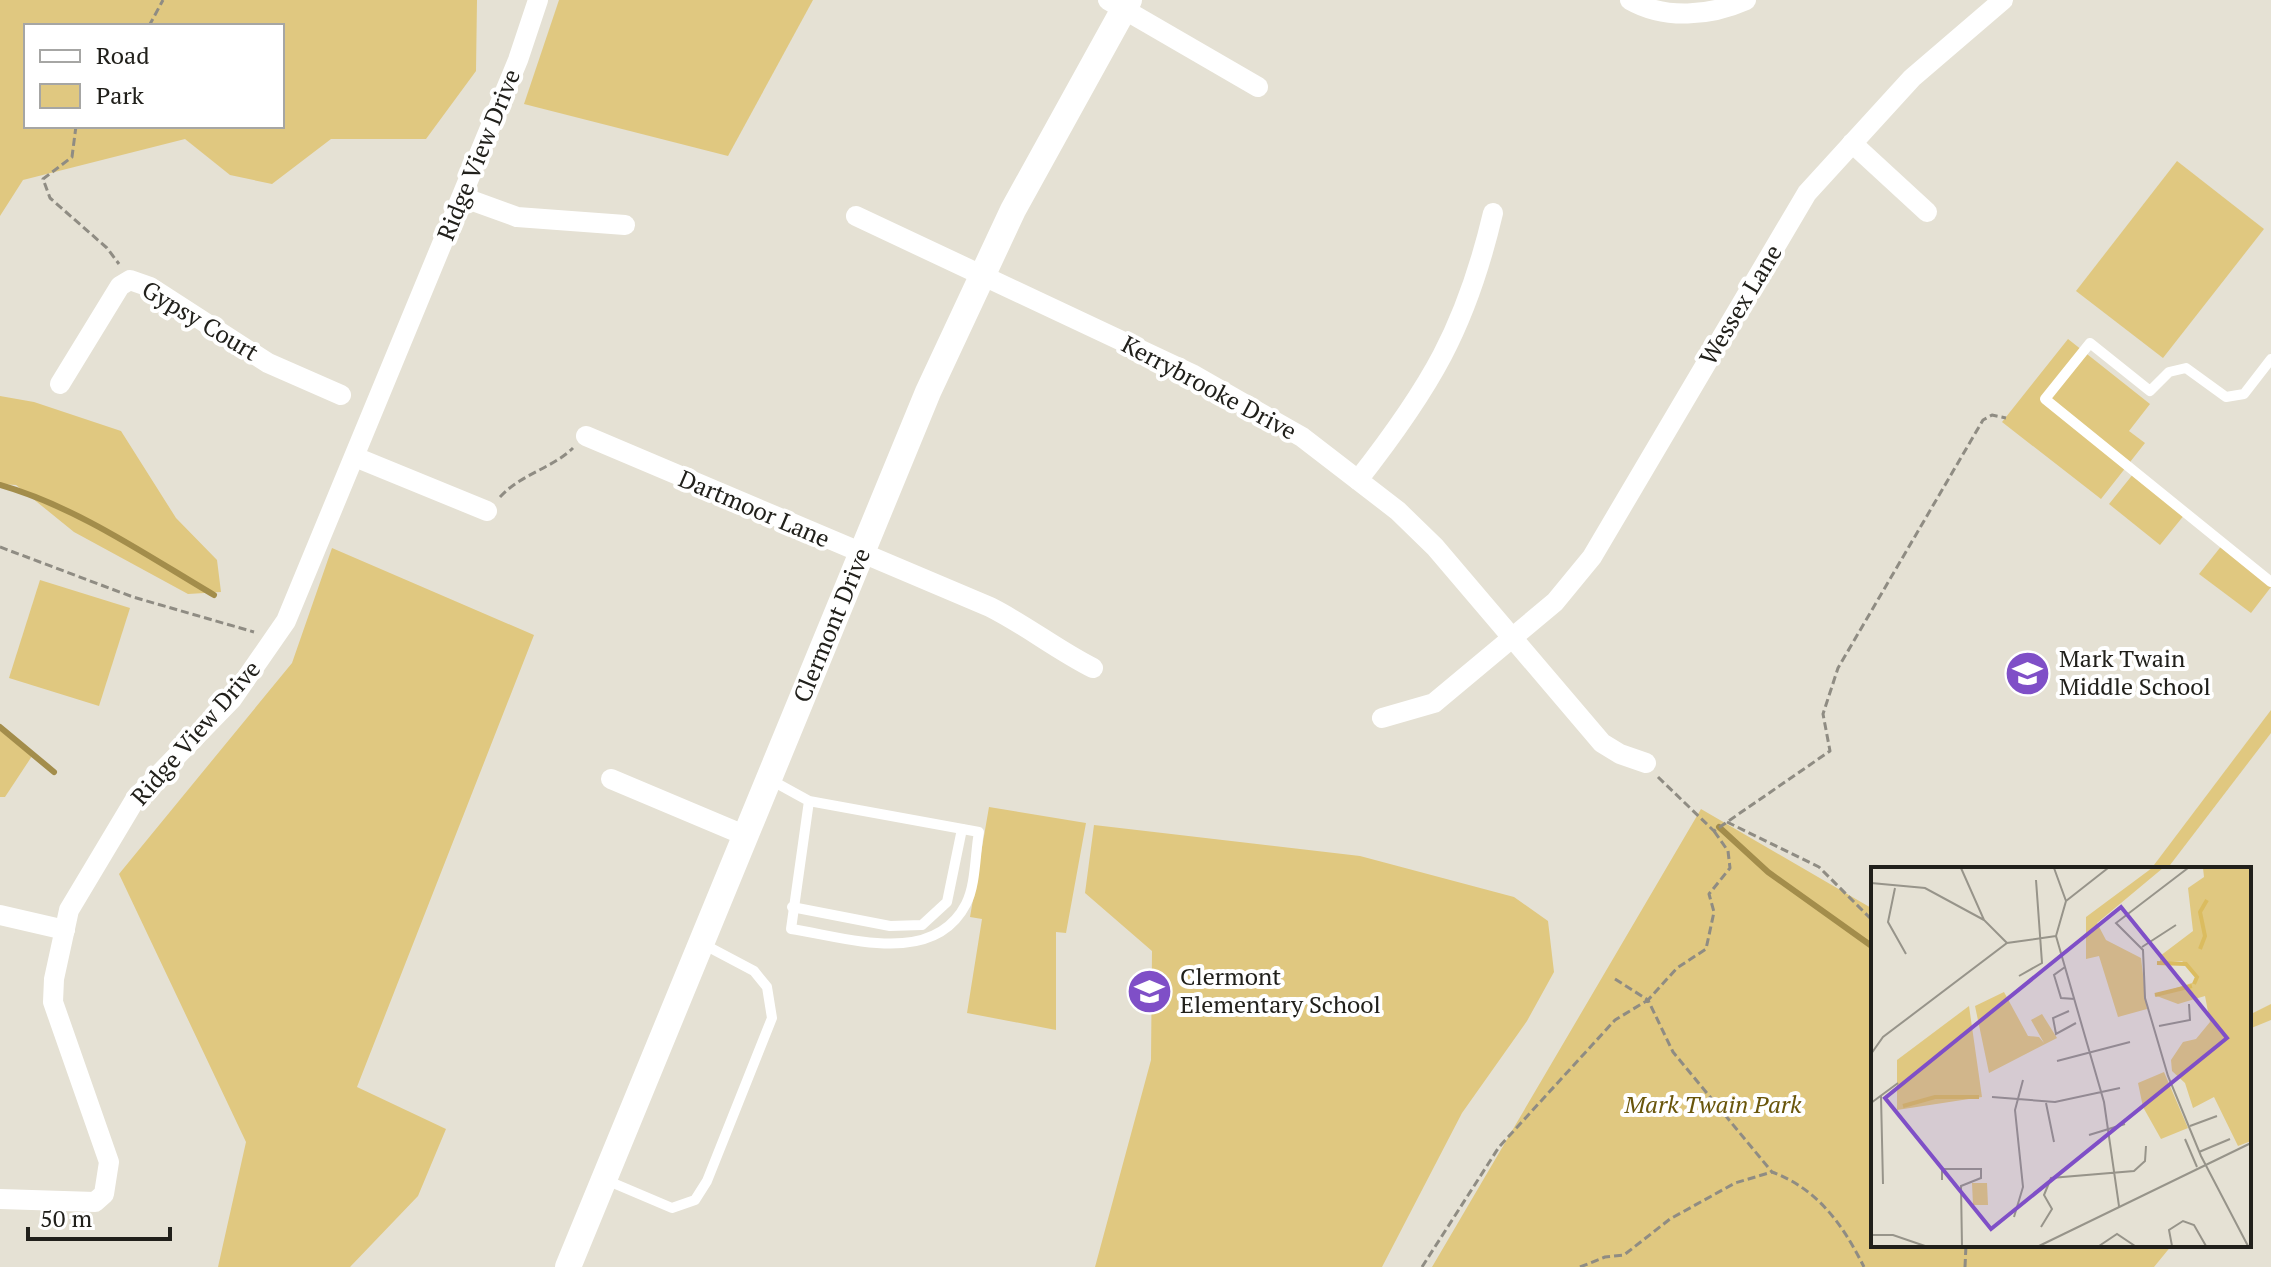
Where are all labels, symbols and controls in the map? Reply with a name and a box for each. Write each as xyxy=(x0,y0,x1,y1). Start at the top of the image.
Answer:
legend xyxy=(24,24,284,128)
text: Road xyxy=(96,39,150,71)
street label: Ridge View Drive xyxy=(429,64,527,245)
text: Park xyxy=(96,79,145,111)
street label: Wessex Lane xyxy=(1692,238,1789,371)
street label: Gypsy Court xyxy=(136,273,265,368)
street label: Kerrybrooke Drive xyxy=(1117,328,1302,447)
street label: Dartmoor Lane xyxy=(674,462,835,554)
street label: Clermont Drive xyxy=(785,543,877,707)
place label: Mark Twain Middle School xyxy=(2059,642,2211,702)
school or university icon: Mark Twain Middle School xyxy=(2004,649,2052,697)
street label: Ridge View Drive xyxy=(123,653,267,811)
inset map xyxy=(1871,867,2251,1247)
place label: Clermont Elementary School xyxy=(1180,960,1381,1020)
school or university icon: Clermont Elementary School xyxy=(1125,967,1173,1015)
park label: Mark Twain Park xyxy=(1624,1088,1802,1120)
scale bar xyxy=(28,1191,170,1241)
text: 50 m xyxy=(40,1202,92,1234)

